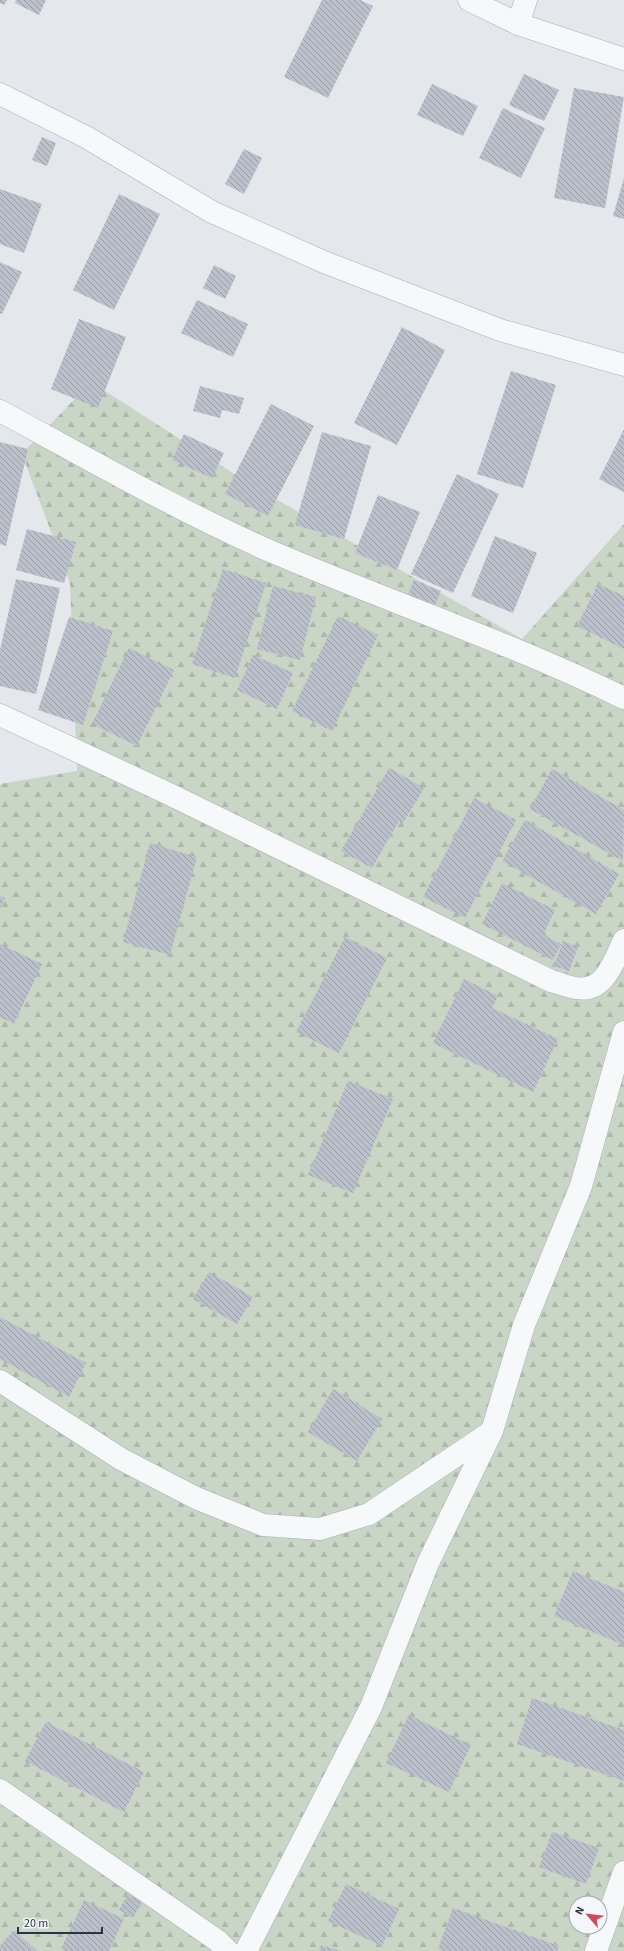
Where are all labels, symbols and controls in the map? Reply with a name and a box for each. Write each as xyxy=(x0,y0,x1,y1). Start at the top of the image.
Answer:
north arrow xyxy=(568,1895,608,1935)
text: N xyxy=(571,1904,588,1917)
scale bar xyxy=(18,1909,102,1935)
text: 20 m xyxy=(24,1915,48,1932)

